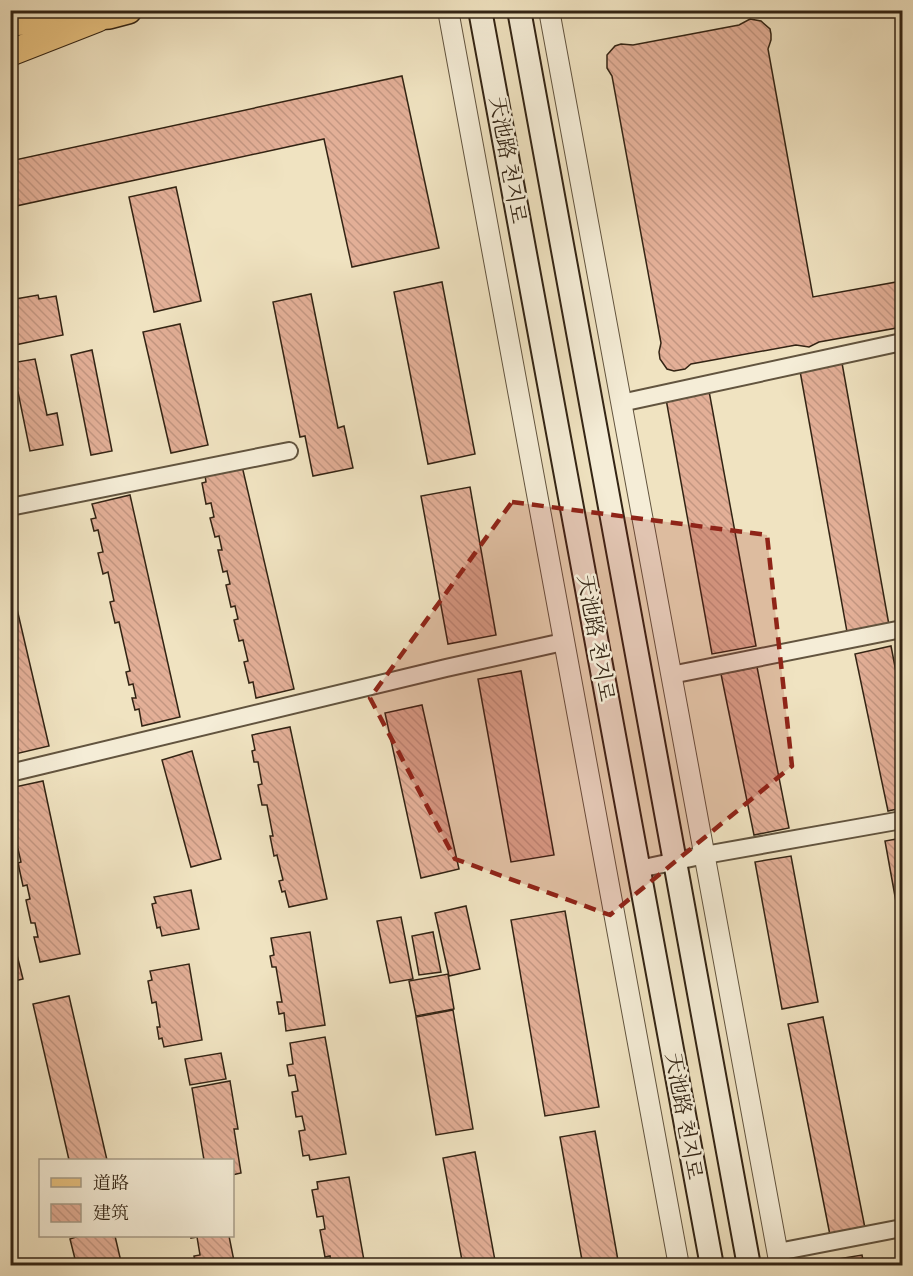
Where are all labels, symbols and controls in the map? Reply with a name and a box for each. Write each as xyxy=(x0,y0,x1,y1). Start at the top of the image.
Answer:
street label: 天池路 천지로 xyxy=(484,95,532,225)
street label: 天池路 천지로 xyxy=(572,573,620,703)
street label: 天池路 천지로 xyxy=(660,1051,708,1181)
legend xyxy=(39,1159,234,1237)
text: 道路 xyxy=(93,1172,129,1194)
text: 建筑 xyxy=(93,1202,129,1224)

